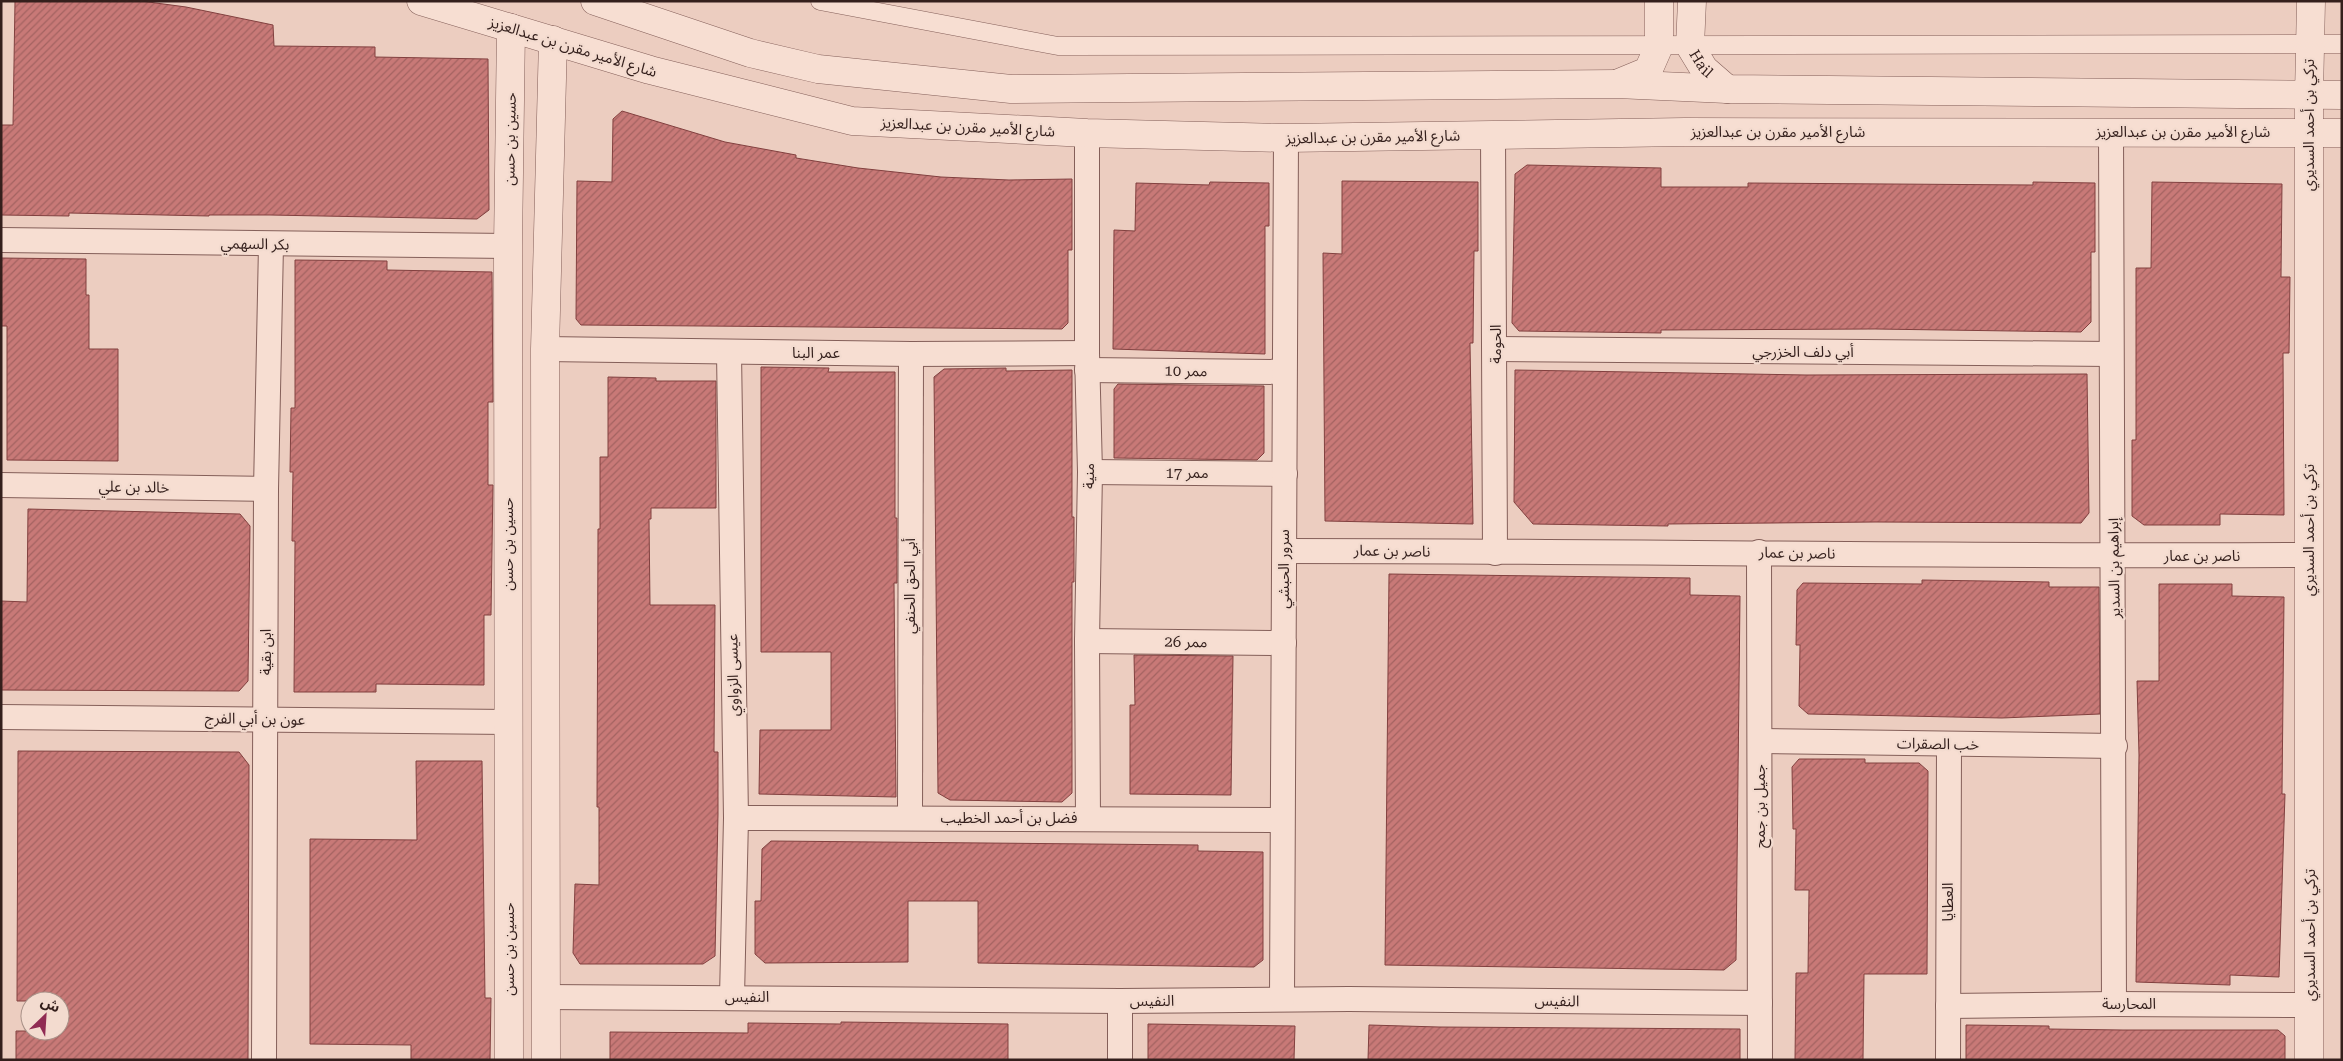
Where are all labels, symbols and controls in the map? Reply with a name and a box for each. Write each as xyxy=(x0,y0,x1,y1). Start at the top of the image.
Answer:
street label: شارع الأمير مقرن بن عبدالعزيز xyxy=(485,13,659,84)
street label: Hail xyxy=(1685,46,1717,82)
street label: تركي بن أحمد السديري xyxy=(2300,59,2320,191)
street label: حسين بن حسن xyxy=(500,92,520,186)
street label: شارع الأمير مقرن بن عبدالعزيز xyxy=(879,113,1056,144)
street label: شارع الأمير مقرن بن عبدالعزيز xyxy=(1690,123,1865,144)
street label: شارع الأمير مقرن بن عبدالعزيز xyxy=(2095,123,2270,144)
street label: شارع الأمير مقرن بن عبدالعزيز xyxy=(1285,126,1461,151)
street label: بكر السهمي xyxy=(220,234,290,256)
street label: الحومة xyxy=(1487,324,1505,364)
street label: أبي دلف الخزرجي xyxy=(1752,343,1854,363)
street label: عمر البنا xyxy=(792,344,840,362)
street label: ممر 10 xyxy=(1164,362,1208,380)
street label: منية xyxy=(1080,463,1098,489)
street label: ممر 17 xyxy=(1165,464,1209,482)
street label: تركي بن أحمد السديري xyxy=(2300,464,2320,596)
street label: خالد بن علي xyxy=(98,477,170,499)
street label: حسين بن حسن xyxy=(499,497,517,591)
street label: إبراهيم بن السدير xyxy=(2104,517,2126,619)
street label: سرور الحبشي xyxy=(1275,529,1295,609)
street label: أبي الحق الحنفي xyxy=(901,538,921,634)
street label: ناصر بن عمار xyxy=(1353,541,1430,561)
street label: ناصر بن عمار xyxy=(1758,543,1835,563)
street label: ناصر بن عمار xyxy=(2163,547,2240,565)
street label: ابن بقية xyxy=(257,629,275,675)
street label: عيسى الزواوي xyxy=(723,633,745,716)
street label: ممر 26 xyxy=(1164,633,1208,651)
street label: عون بن أبي الفرج xyxy=(205,709,306,732)
street label: خب الصقرات xyxy=(1897,734,1979,754)
street label: جميل بن جمح xyxy=(1751,764,1772,848)
street label: فضل بن أحمد الخطيب xyxy=(941,809,1078,827)
street label: تركي بن أحمد السديري xyxy=(2301,869,2321,1001)
street label: العطايا xyxy=(1939,882,1957,922)
street label: حسين بن حسن xyxy=(500,902,518,996)
street label: النفيس xyxy=(725,988,769,1006)
north arrow xyxy=(20,991,70,1041)
street label: النفيس xyxy=(1130,992,1174,1010)
street label: النفيس xyxy=(1535,992,1579,1010)
text: ش xyxy=(38,993,63,1016)
street label: المحارسة xyxy=(2102,995,2156,1013)

